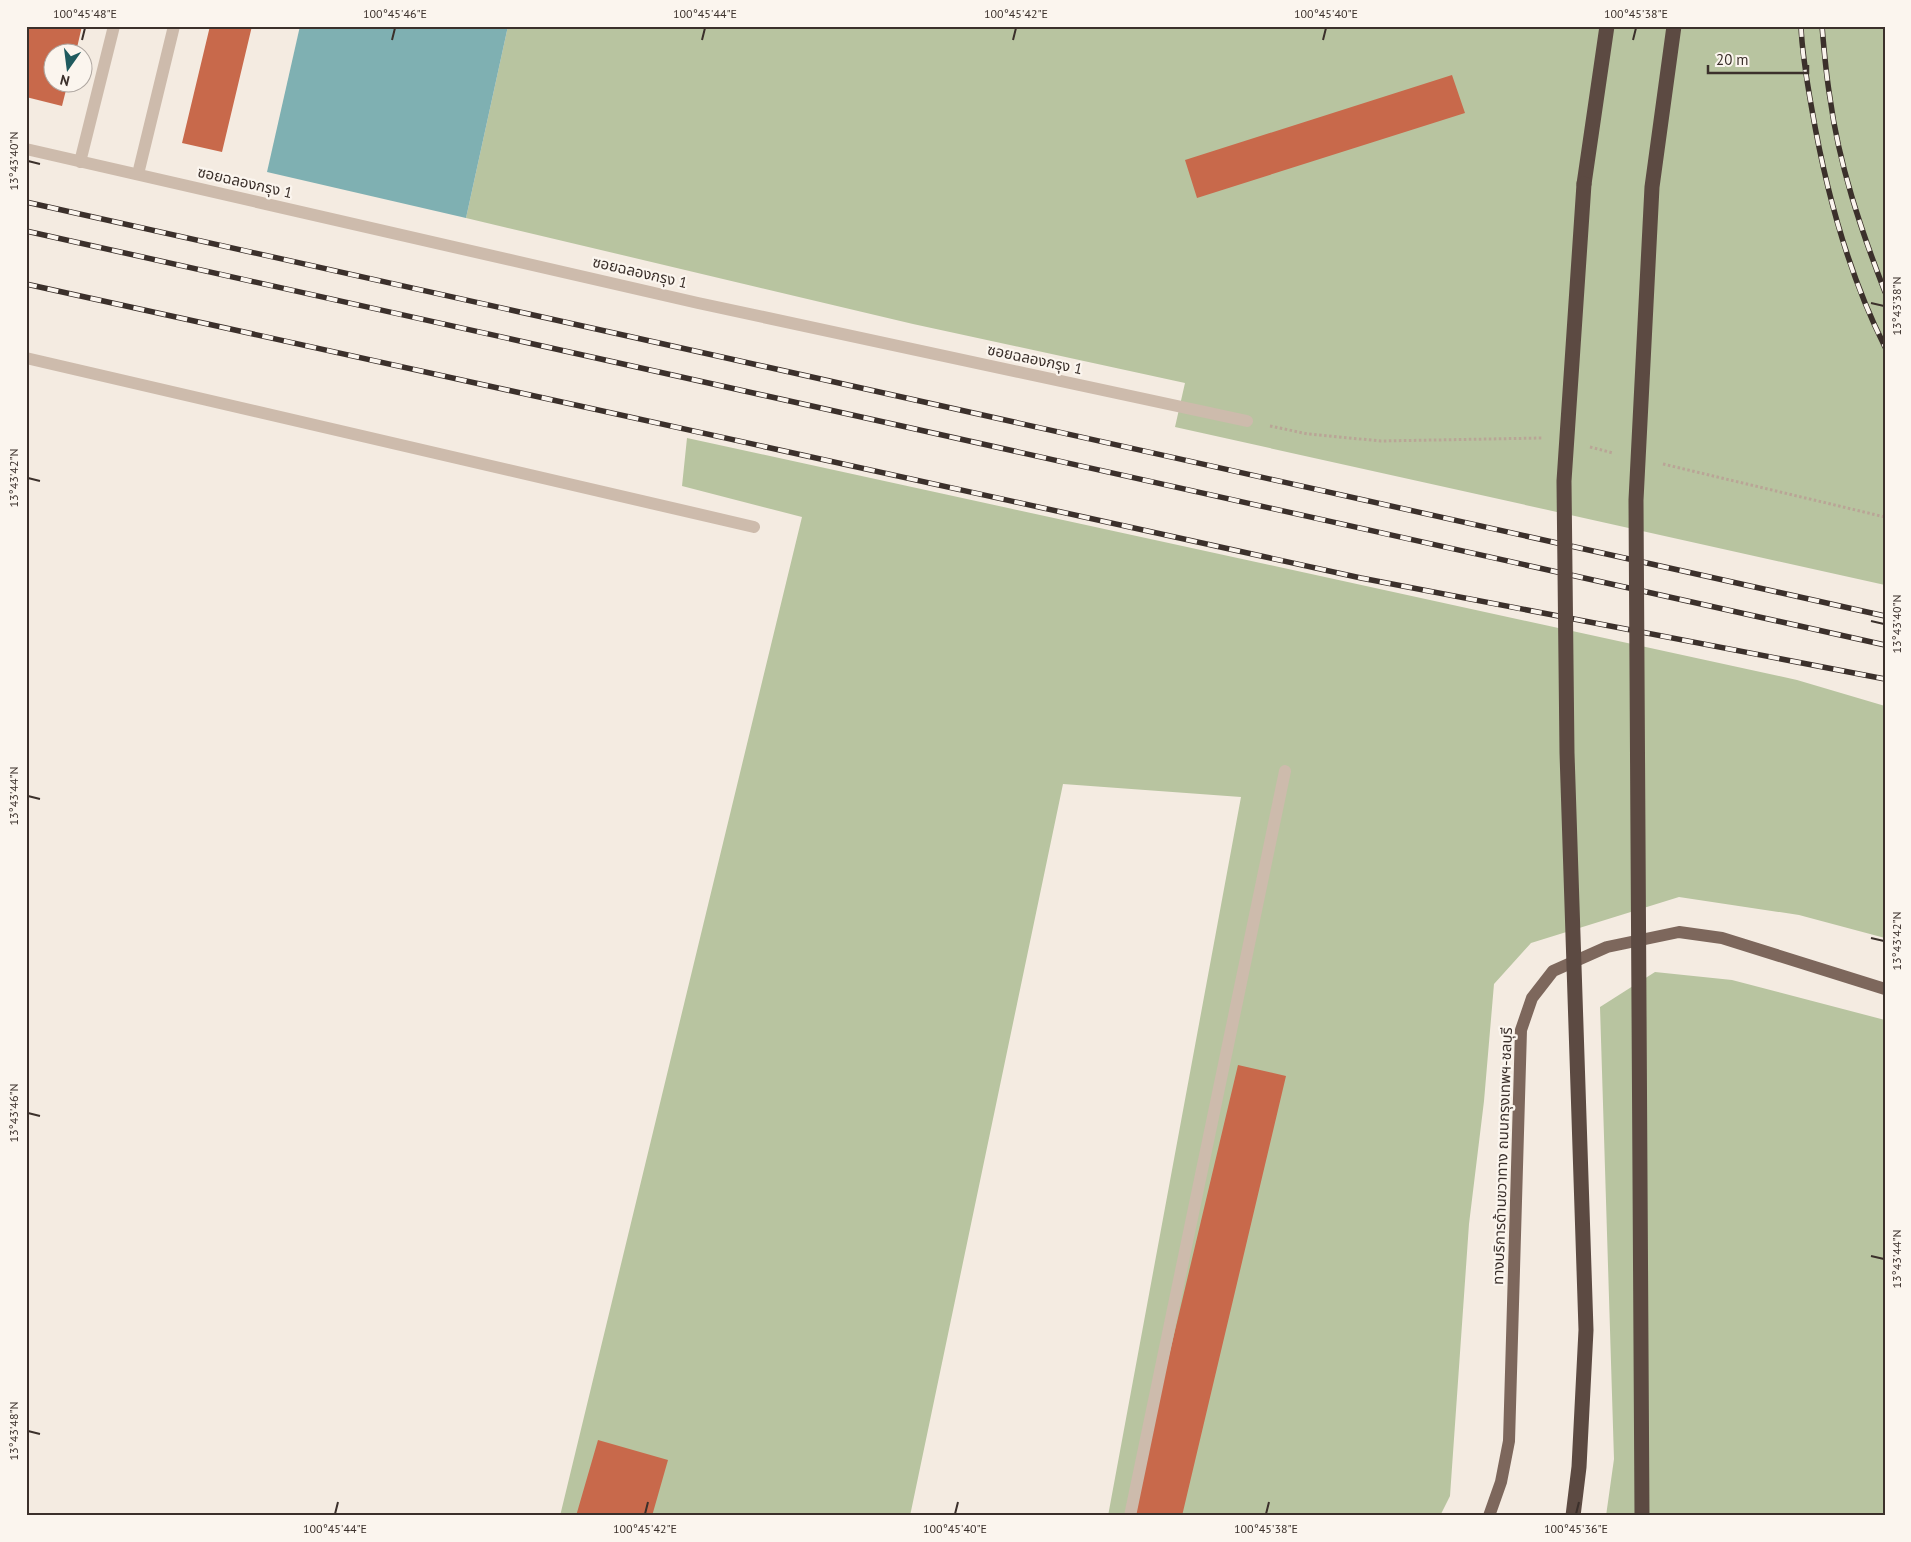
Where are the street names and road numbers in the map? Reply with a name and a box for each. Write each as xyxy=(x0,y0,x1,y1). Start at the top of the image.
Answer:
street label: ซอยฉลองกรุง 1 xyxy=(196,162,294,202)
street label: ซอยฉลองกรุง 1 xyxy=(591,252,689,292)
street label: ซอยฉลองกรุง 1 xyxy=(986,340,1084,378)
street label: ทางบริการด้านขวาทาง ถนนกรุงเทพฯ-ชลบุรี xyxy=(1488,1027,1516,1285)

